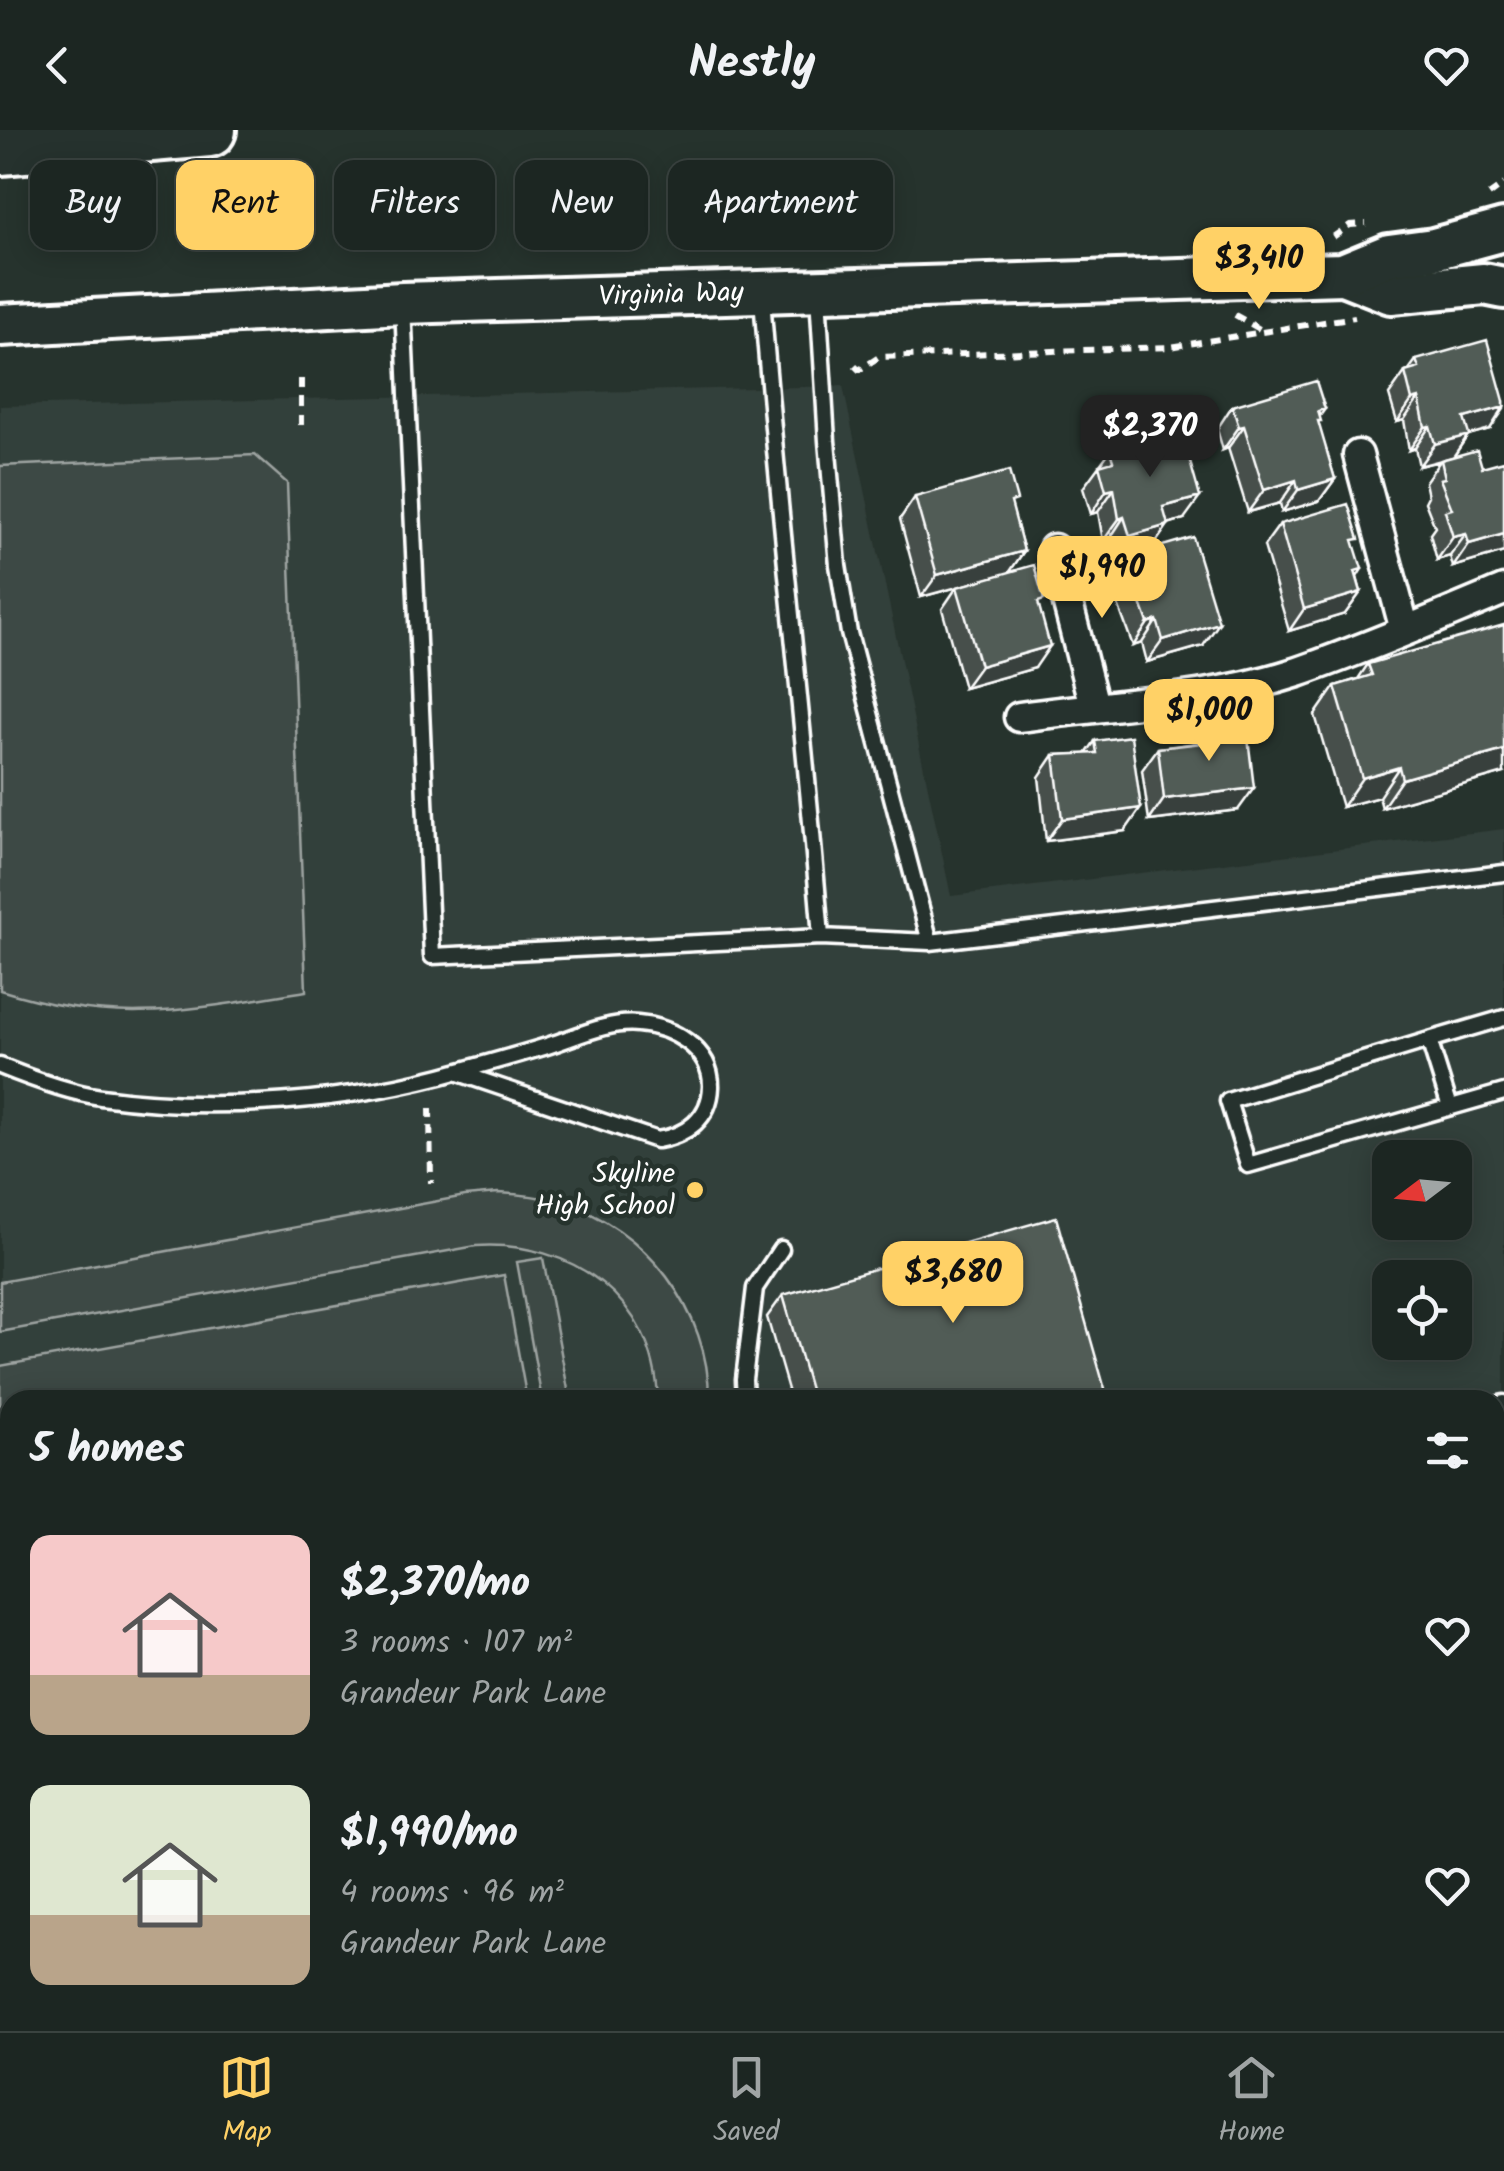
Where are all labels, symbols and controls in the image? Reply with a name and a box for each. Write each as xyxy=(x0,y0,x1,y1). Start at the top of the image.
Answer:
text: Nestly xyxy=(688,29,816,101)
icon: back xyxy=(30,38,85,93)
icon: heart xyxy=(1419,38,1474,93)
chip: Buy xyxy=(30,160,156,250)
chip: Rent xyxy=(176,160,314,250)
chip: Filters xyxy=(334,160,495,250)
chip: New xyxy=(515,160,648,250)
chip: Apartment xyxy=(668,160,893,250)
pin: $3,410 xyxy=(1178,227,1340,312)
text: $3,410 xyxy=(1215,234,1303,285)
street label: Virginia Way xyxy=(598,270,745,319)
pin: $2,370 xyxy=(1069,395,1231,480)
text: $2,370 xyxy=(1102,402,1198,453)
pin: $1,990 xyxy=(1021,536,1183,621)
text: $1,990 xyxy=(1059,543,1145,594)
pin: $1,000 xyxy=(1128,679,1290,764)
text: $1,000 xyxy=(1166,686,1252,737)
north arrow xyxy=(1372,1140,1472,1240)
map controls xyxy=(1372,1140,1472,1360)
place label: Skyline High School xyxy=(535,1152,675,1229)
marker: Skyline High School xyxy=(684,1179,706,1201)
pin: $3,680 xyxy=(872,1241,1034,1326)
text: $3,680 xyxy=(904,1248,1002,1299)
button: locate xyxy=(1372,1260,1472,1360)
text: 5 homes xyxy=(30,1417,185,1484)
icon: filters xyxy=(1420,1423,1475,1478)
text: $2,370/mo xyxy=(340,1551,530,1618)
icon: home xyxy=(110,1575,230,1695)
icon: heart xyxy=(1420,1608,1475,1663)
text: 3 rooms · 107 m² xyxy=(340,1618,572,1669)
text: Grandeur Park Lane xyxy=(340,1669,606,1720)
text: $1,990/mo xyxy=(340,1801,518,1868)
icon: home xyxy=(110,1825,230,1945)
icon: heart xyxy=(1420,1858,1475,1913)
text: 4 rooms · 96 m² xyxy=(340,1868,564,1919)
text: Grandeur Park Lane xyxy=(340,1919,606,1970)
tab: Map xyxy=(219,2050,274,2155)
tab: Saved xyxy=(713,2050,780,2155)
tab: Home xyxy=(1218,2050,1285,2155)

